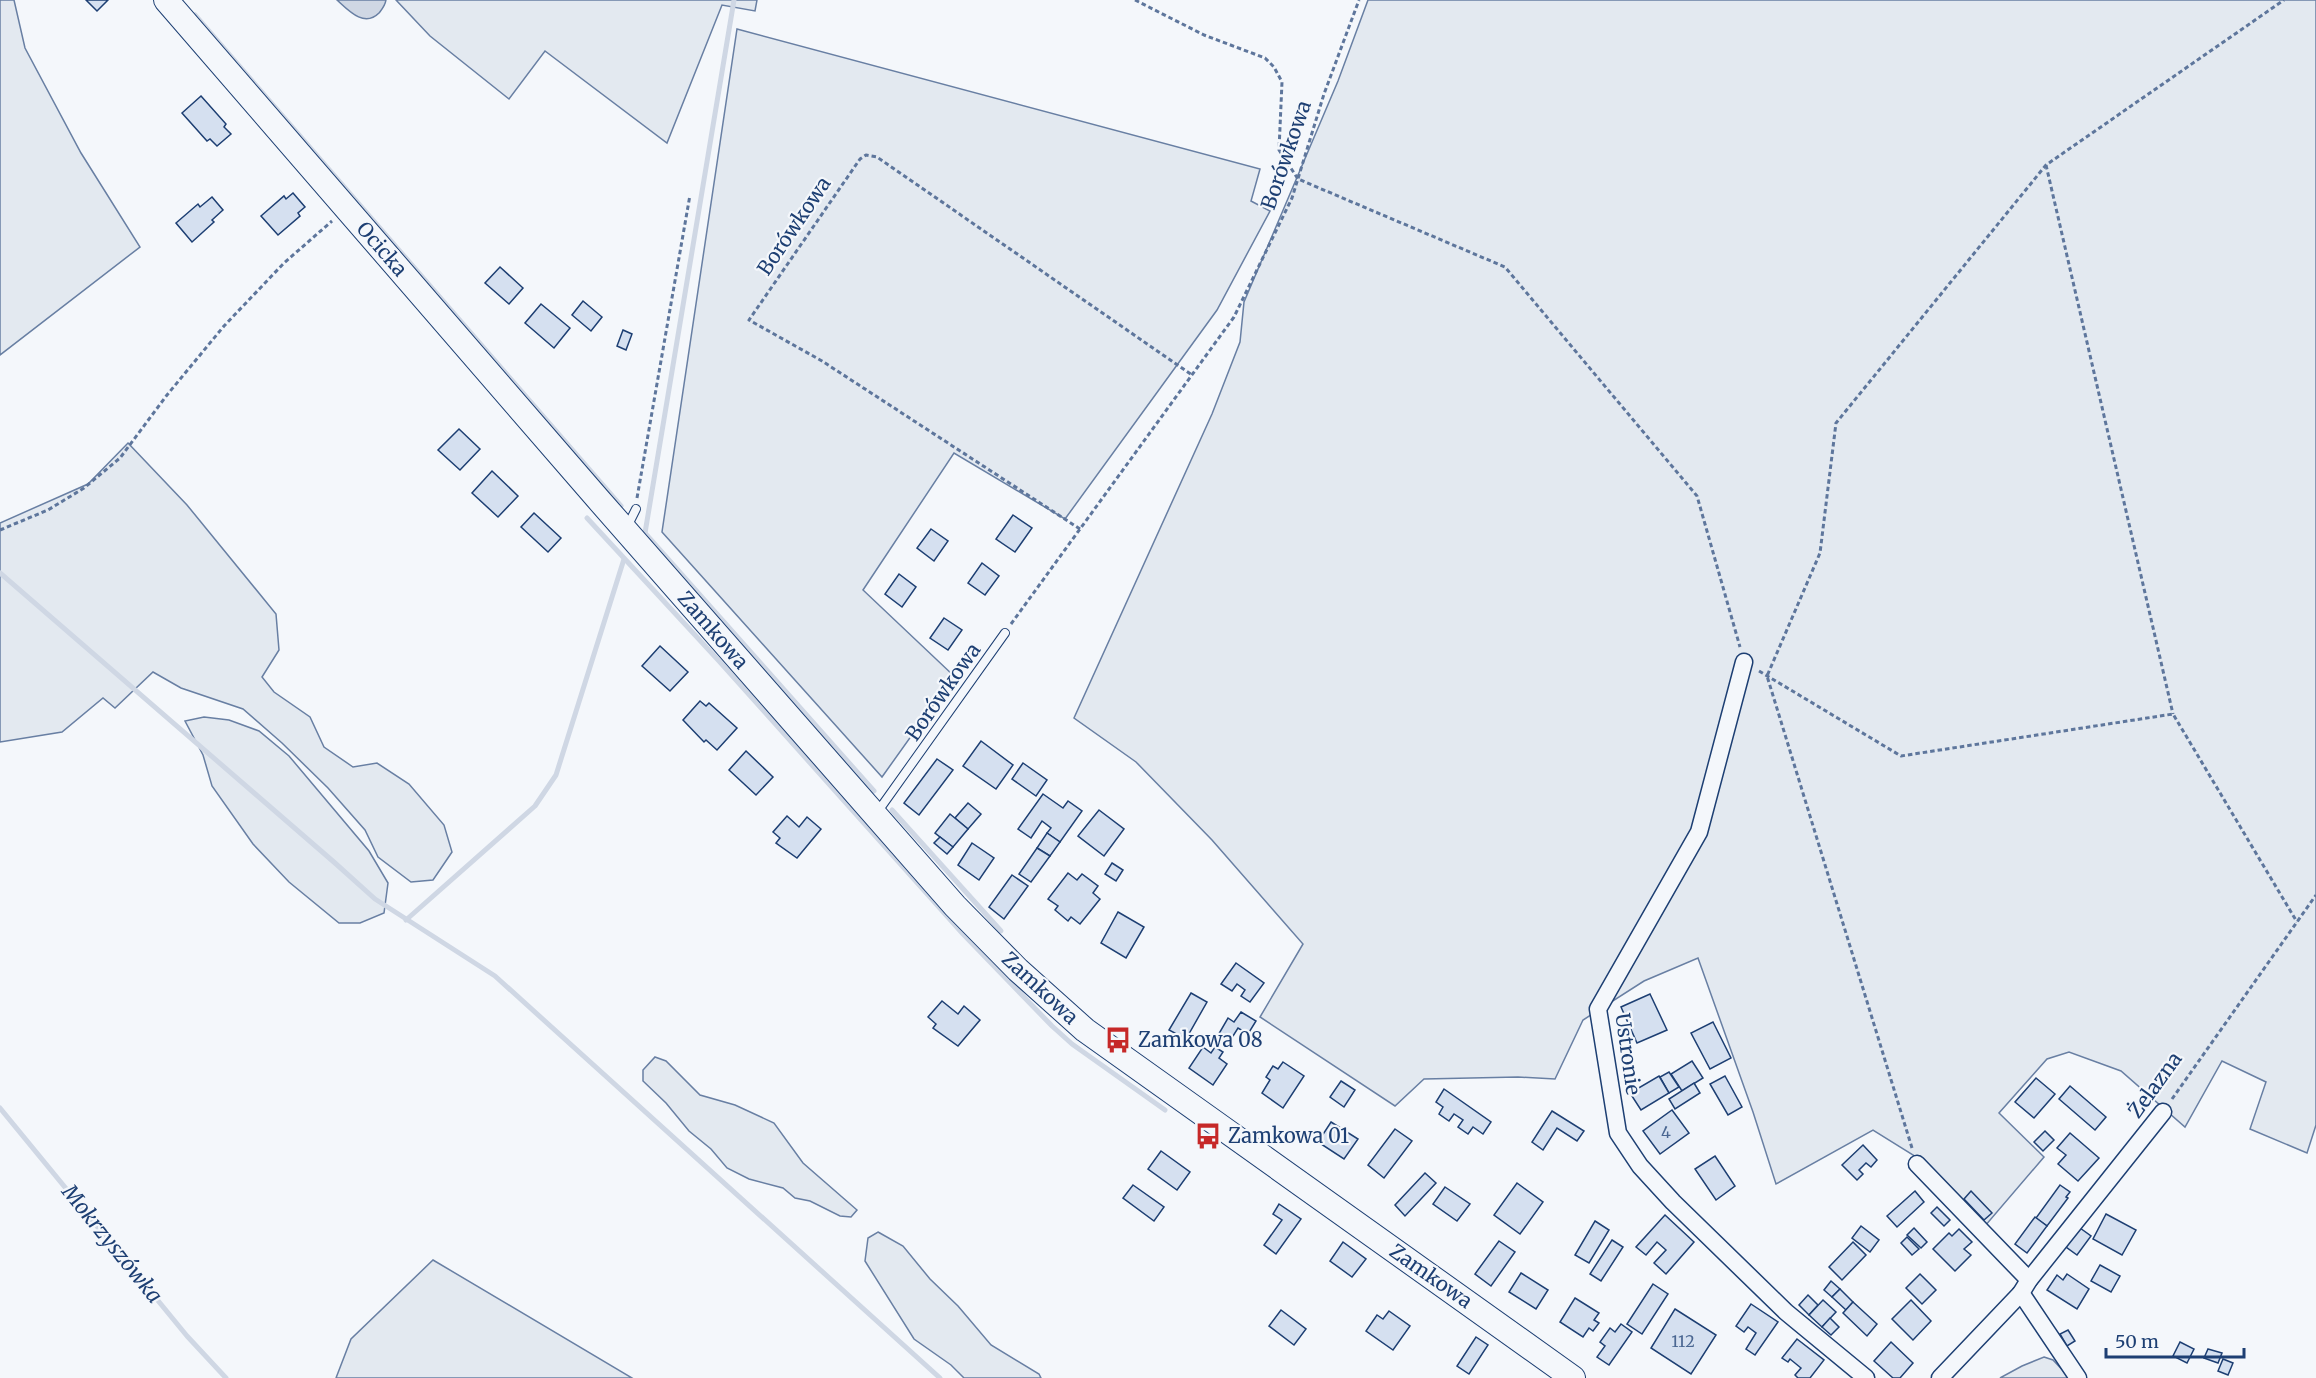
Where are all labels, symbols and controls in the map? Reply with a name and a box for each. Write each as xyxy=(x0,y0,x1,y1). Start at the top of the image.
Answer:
street label: Borówkowa xyxy=(1255,97,1316,213)
street label: Borówkowa xyxy=(751,171,836,280)
street label: Ocicka xyxy=(352,216,413,281)
street label: Zamkowa xyxy=(673,586,754,674)
street label: Borówkowa xyxy=(900,638,986,745)
street label: Zamkowa xyxy=(997,946,1084,1029)
street label: Ustronie xyxy=(1610,1011,1647,1096)
bus stop icon: Zamkowa 08 xyxy=(1103,1025,1133,1055)
place label: Zamkowa 08 xyxy=(1138,1027,1263,1052)
street label: Żelazna xyxy=(2122,1047,2187,1122)
bus stop icon: Zamkowa 01 xyxy=(1193,1121,1223,1151)
house number: 4 xyxy=(1661,1122,1671,1142)
place label: Zamkowa 01 xyxy=(1228,1123,1349,1148)
water label: Mokrzyszówka xyxy=(56,1178,168,1308)
street label: Zamkowa xyxy=(1385,1238,1478,1313)
scale bar xyxy=(2106,1321,2244,1359)
text: 50 m xyxy=(2115,1330,2159,1353)
house number: 112 xyxy=(1671,1331,1695,1351)

